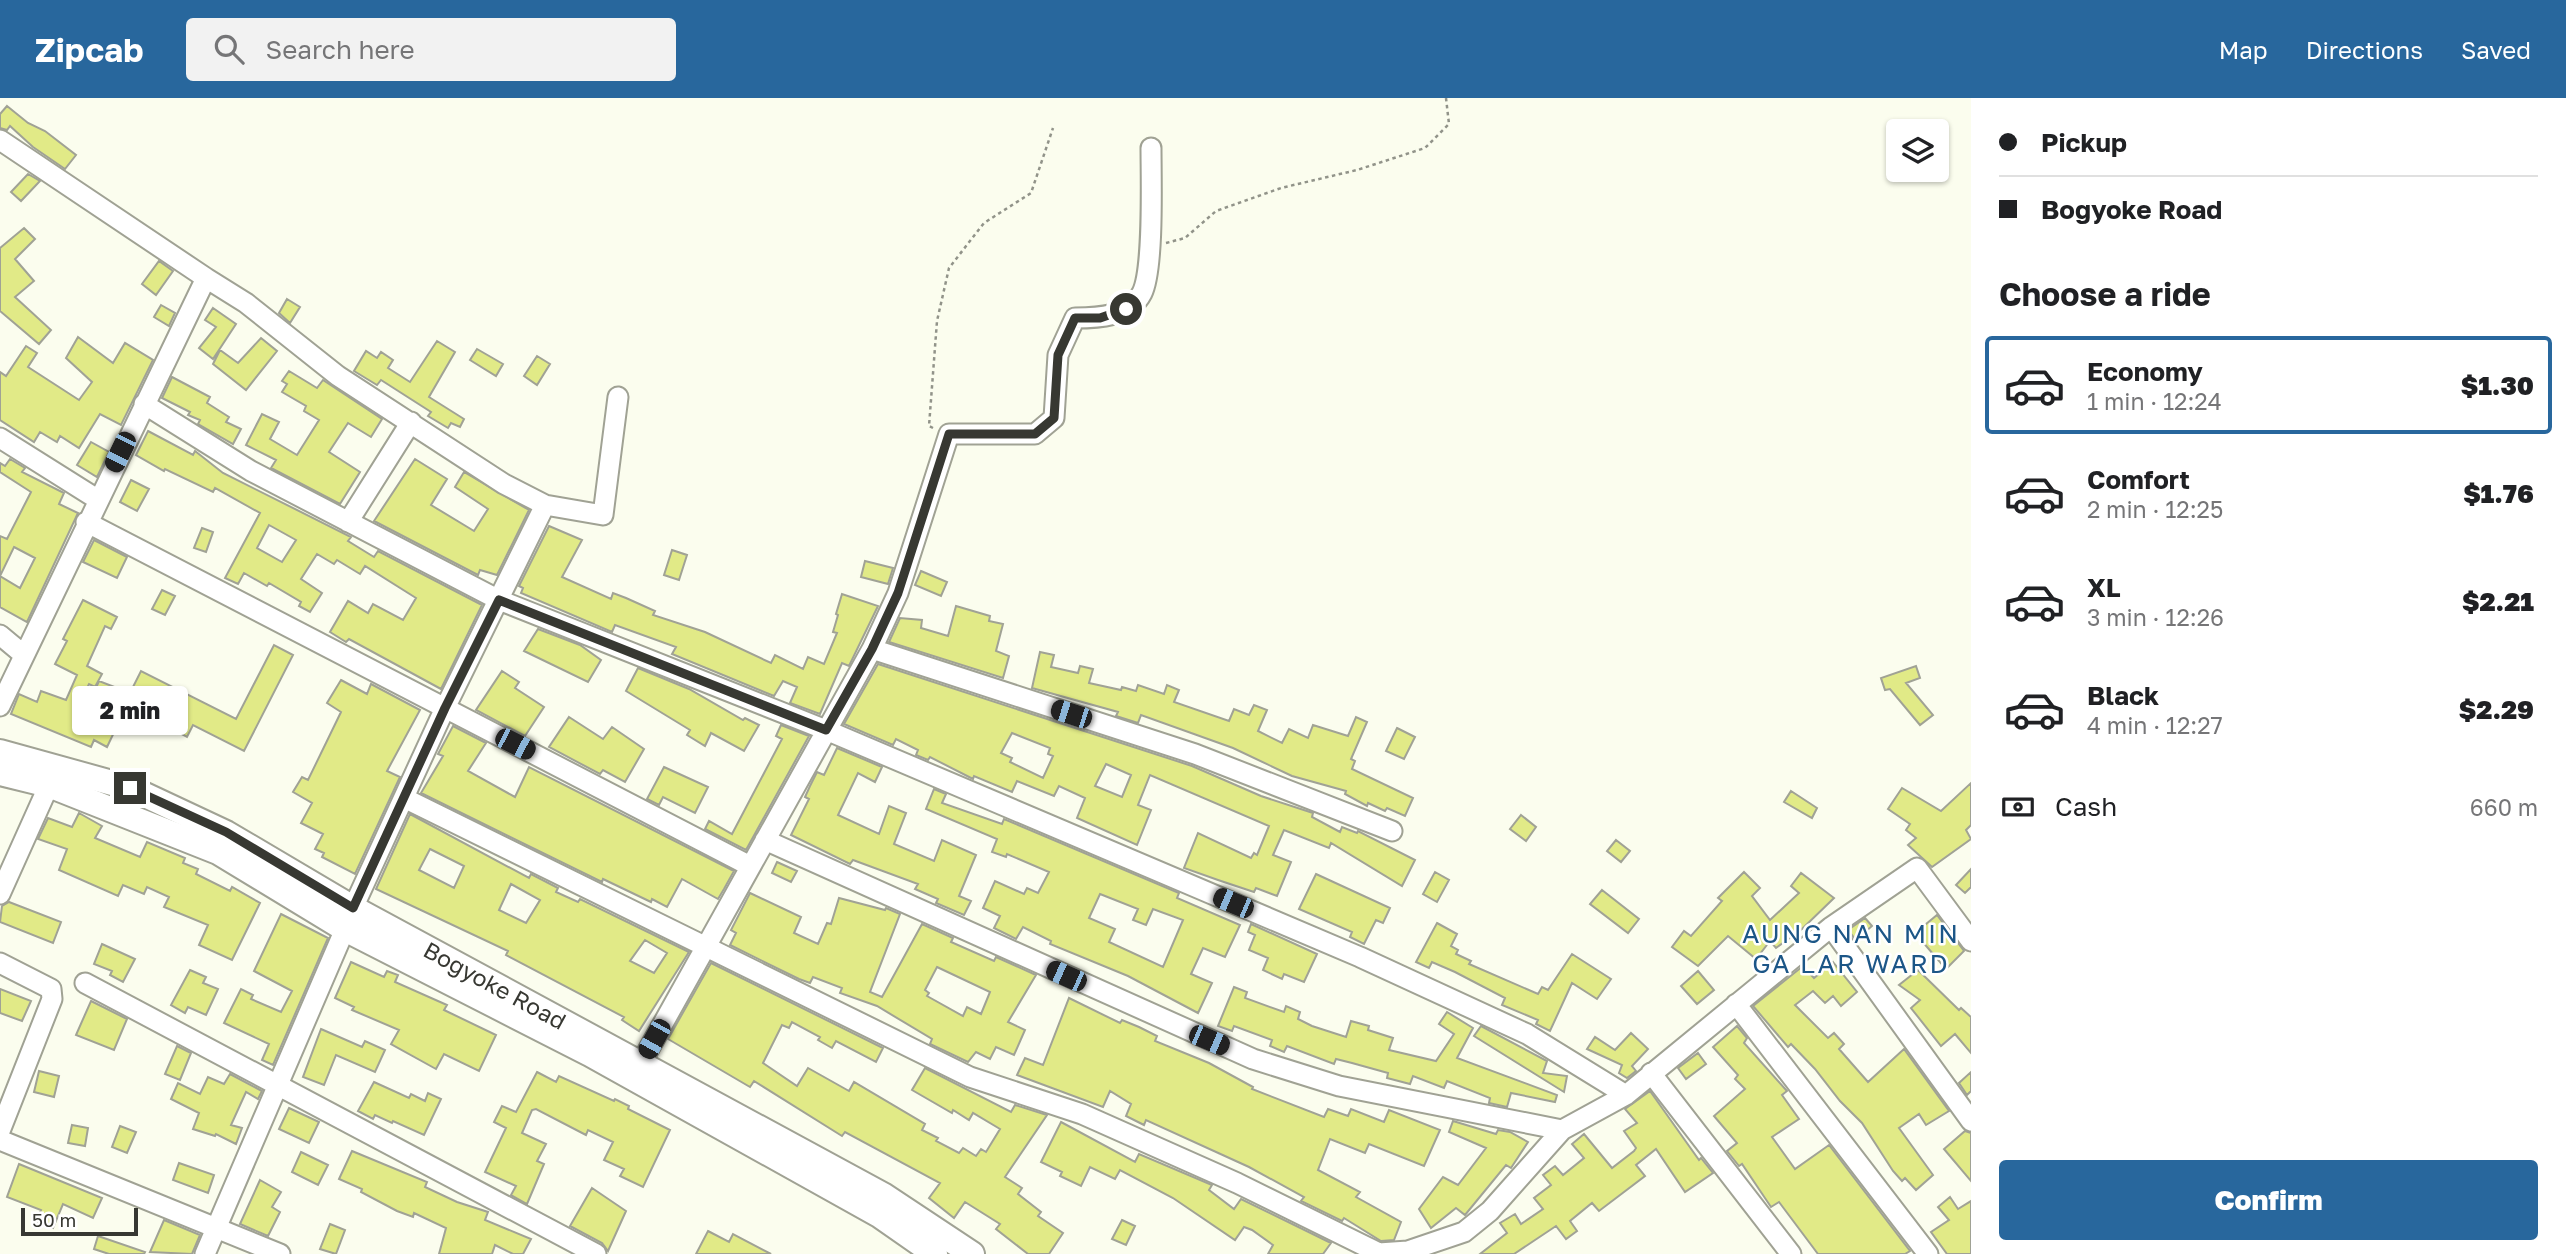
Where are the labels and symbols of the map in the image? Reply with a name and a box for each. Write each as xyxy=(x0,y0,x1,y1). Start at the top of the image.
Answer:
route start xyxy=(1110,293,1142,325)
car xyxy=(102,429,139,475)
callout: 2 min xyxy=(72,686,188,736)
car xyxy=(1048,698,1095,730)
car xyxy=(492,725,539,763)
route end xyxy=(114,772,146,804)
car xyxy=(1210,885,1257,921)
district label: AUNG NAN MIN GA LAR WARD xyxy=(1742,918,1960,979)
street label: Bogyoke Road xyxy=(419,935,571,1035)
car xyxy=(1043,958,1090,994)
car xyxy=(635,1016,674,1062)
car xyxy=(1186,1022,1233,1058)
scale bar xyxy=(21,1205,138,1237)

